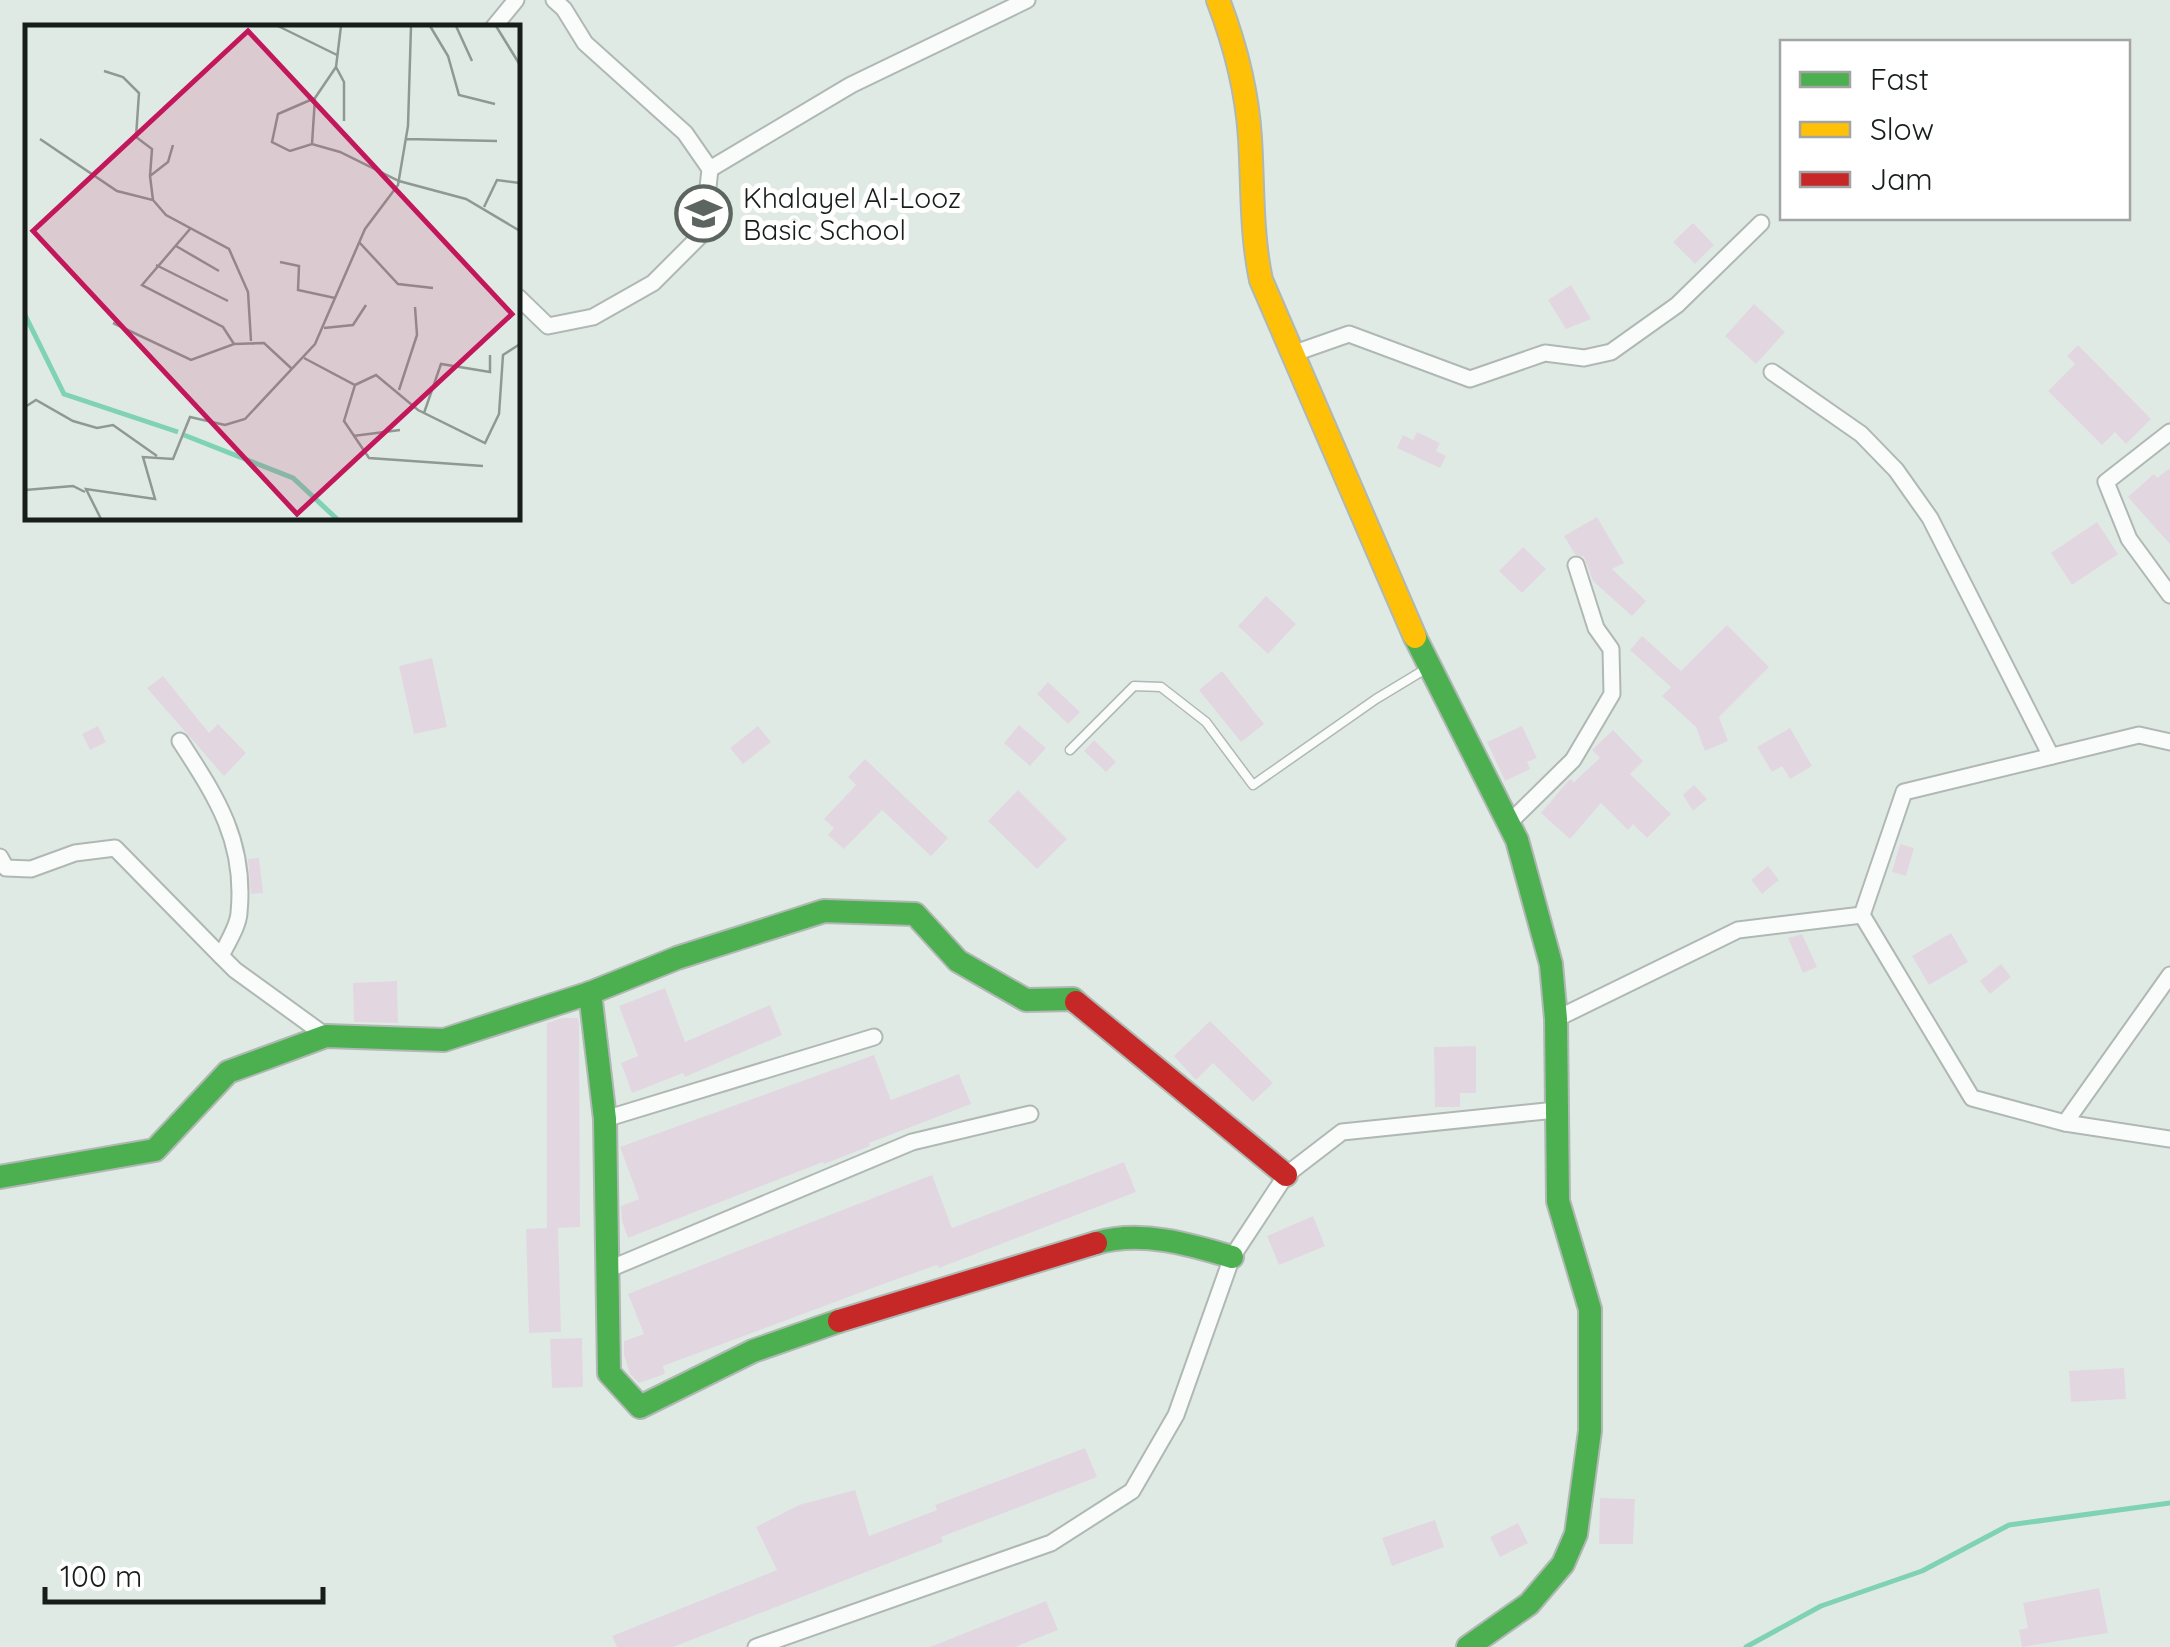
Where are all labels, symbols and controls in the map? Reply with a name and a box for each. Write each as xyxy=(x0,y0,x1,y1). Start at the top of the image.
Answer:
inset map xyxy=(25,25,520,520)
legend xyxy=(1780,40,2130,220)
text: Fast xyxy=(1870,60,1929,98)
text: Slow xyxy=(1870,110,1934,148)
text: Jam xyxy=(1870,160,1933,198)
place label: Khalayel Al-Looz Basic School xyxy=(743,180,961,247)
school or university icon: Khalayel Al-Looz Basic School xyxy=(674,184,734,244)
scale bar xyxy=(45,1542,322,1604)
text: 100 m xyxy=(60,1557,142,1595)

